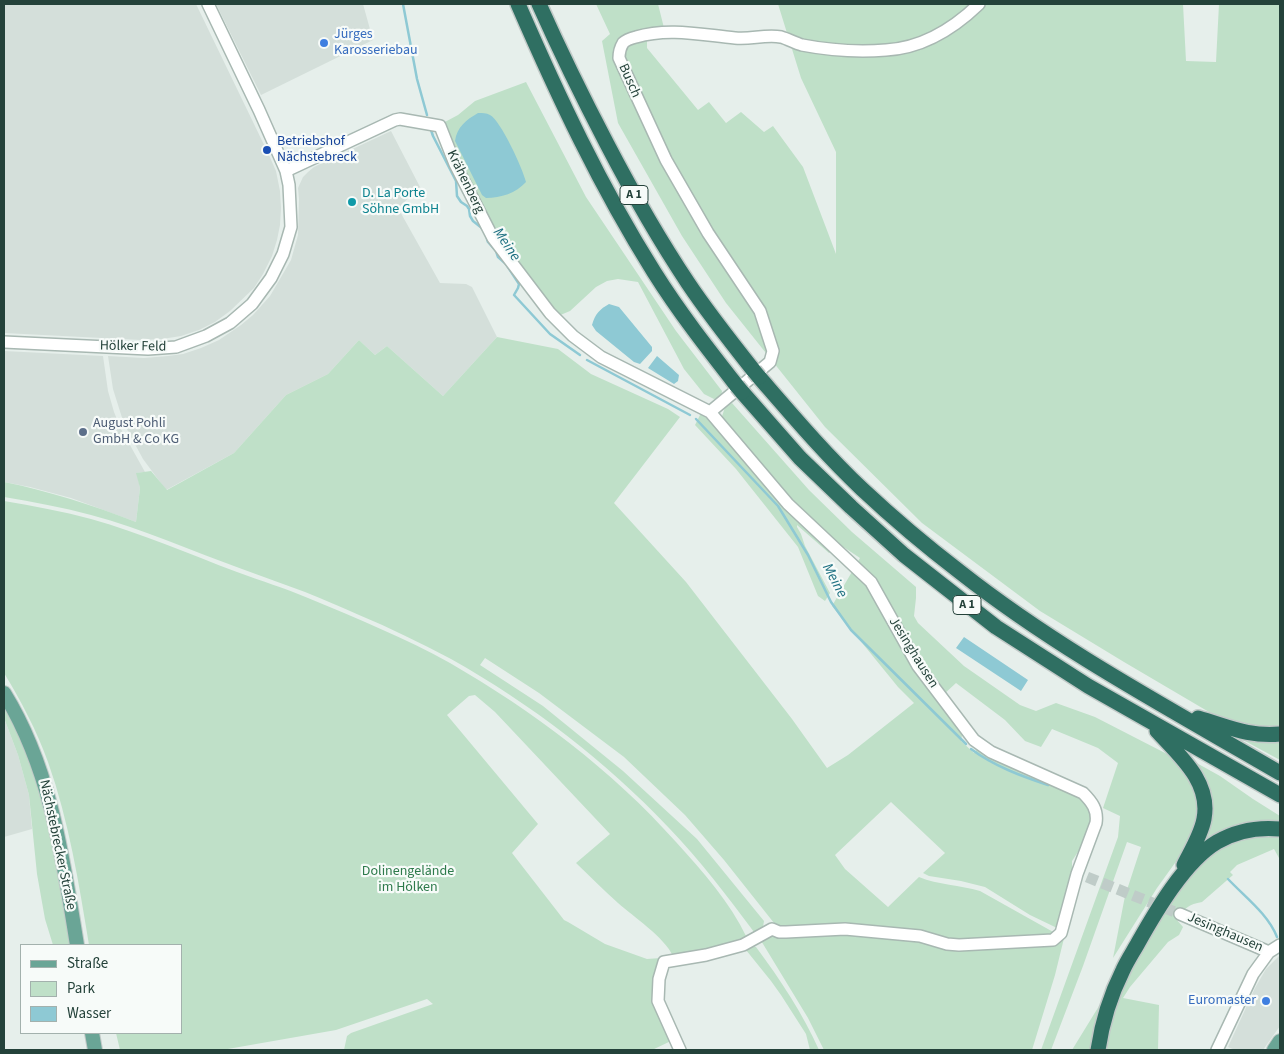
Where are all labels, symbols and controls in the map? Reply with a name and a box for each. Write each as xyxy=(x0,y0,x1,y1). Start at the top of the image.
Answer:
place label: Jürges Karosseriebau xyxy=(334,27,418,59)
marker: Jürges Karosseriebau xyxy=(318,37,330,49)
street label: Busch xyxy=(614,61,644,101)
place label: Betriebshof Nächstebreck xyxy=(277,134,357,166)
marker: Betriebshof Nächstebreck xyxy=(261,144,273,156)
street label: Krähenberg xyxy=(442,148,488,216)
place label: D. La Porte Söhne GmbH xyxy=(362,186,439,218)
road number: A 1 xyxy=(620,186,648,204)
marker: D. La Porte Söhne GmbH xyxy=(346,196,358,208)
water label: Meine xyxy=(488,225,524,265)
street label: Hölker Feld xyxy=(100,338,166,356)
place label: August Pohli GmbH & Co KG xyxy=(93,416,179,448)
marker: August Pohli GmbH & Co KG xyxy=(77,426,89,438)
water label: Meine xyxy=(818,561,850,601)
road number: A 1 xyxy=(953,596,981,614)
street label: Jesinghausen xyxy=(885,614,941,692)
street label: Nächstebrecker Straße xyxy=(35,778,79,912)
park label: Dolinengelände im Hölken xyxy=(362,864,454,896)
street label: Jesinghausen xyxy=(1185,910,1265,956)
legend xyxy=(20,944,182,1034)
text: Straße xyxy=(67,953,108,974)
text: Park xyxy=(67,978,95,999)
place label: Euromaster xyxy=(1188,993,1256,1009)
marker: Euromaster xyxy=(1260,995,1272,1007)
text: Wasser xyxy=(67,1003,111,1024)

